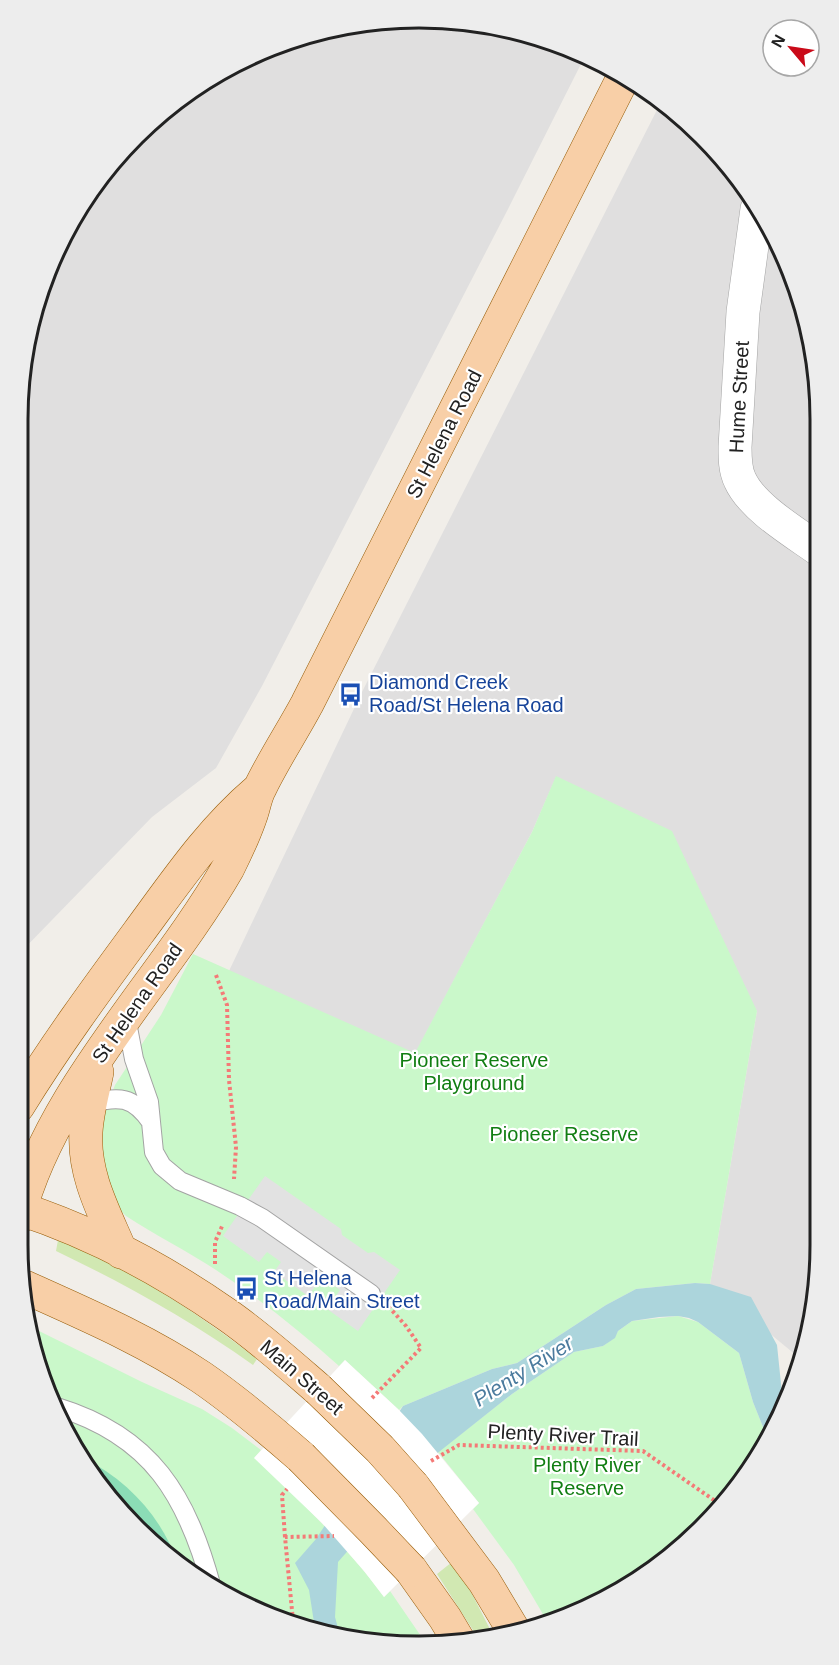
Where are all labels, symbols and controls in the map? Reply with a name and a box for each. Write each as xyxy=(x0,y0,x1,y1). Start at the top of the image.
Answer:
north arrow xyxy=(761,18,821,78)
text: N xyxy=(768,32,789,50)
street label: Hume Street xyxy=(725,340,753,454)
street label: St Helena Road xyxy=(402,366,486,502)
place label: Diamond Creek Road/St Helena Road xyxy=(369,671,564,716)
bus stop icon: Diamond Creek Road/St Helena Road xyxy=(338,681,364,707)
street label: St Helena Road xyxy=(87,939,187,1067)
park label: Pioneer Reserve Playground xyxy=(400,1049,548,1094)
park label: Pioneer Reserve xyxy=(490,1123,638,1145)
place label: St Helena Road/Main Street xyxy=(264,1267,420,1312)
bus stop icon: St Helena Road/Main Street xyxy=(233,1276,259,1302)
water label: Plenty River xyxy=(469,1331,578,1411)
street label: Main Street xyxy=(256,1335,348,1419)
street label: Plenty River Trail xyxy=(487,1420,639,1450)
park label: Plenty River Reserve xyxy=(533,1454,641,1499)

